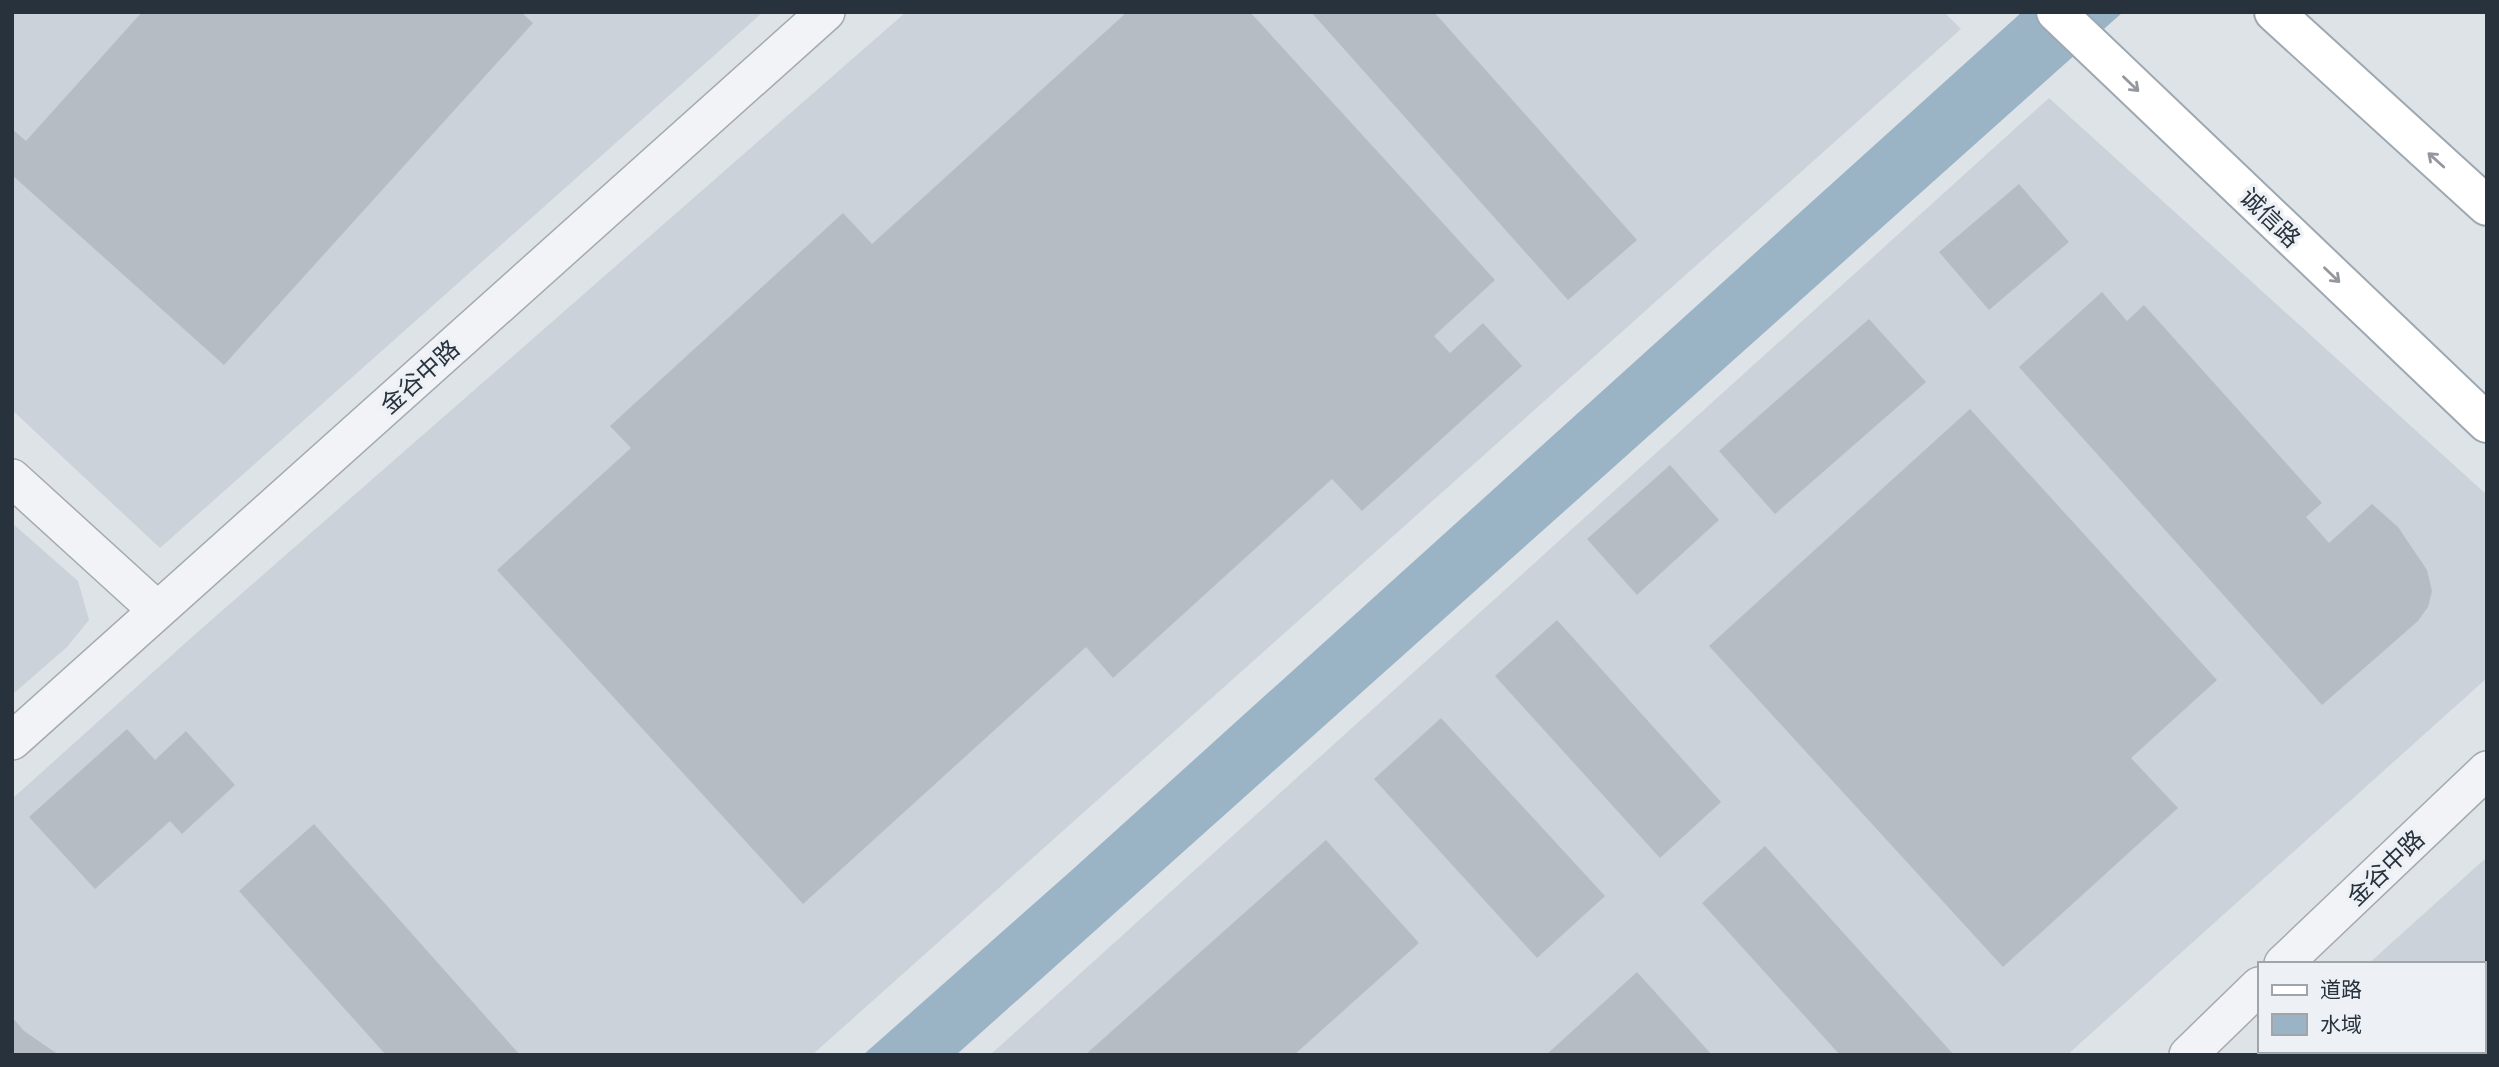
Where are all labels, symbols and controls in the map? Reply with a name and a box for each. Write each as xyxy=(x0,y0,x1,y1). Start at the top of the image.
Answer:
one-way arrow xyxy=(2122,76,2139,93)
one-way arrow xyxy=(2428,152,2445,169)
street label: 诚信路 xyxy=(2234,180,2308,254)
one-way arrow xyxy=(2322,266,2340,283)
street label: 金谷中路 xyxy=(372,332,466,420)
street label: 金谷中路 xyxy=(2339,822,2431,912)
legend xyxy=(2258,962,2485,1053)
text: 道路 xyxy=(2320,975,2362,1003)
text: 水域 xyxy=(2320,1010,2362,1038)

